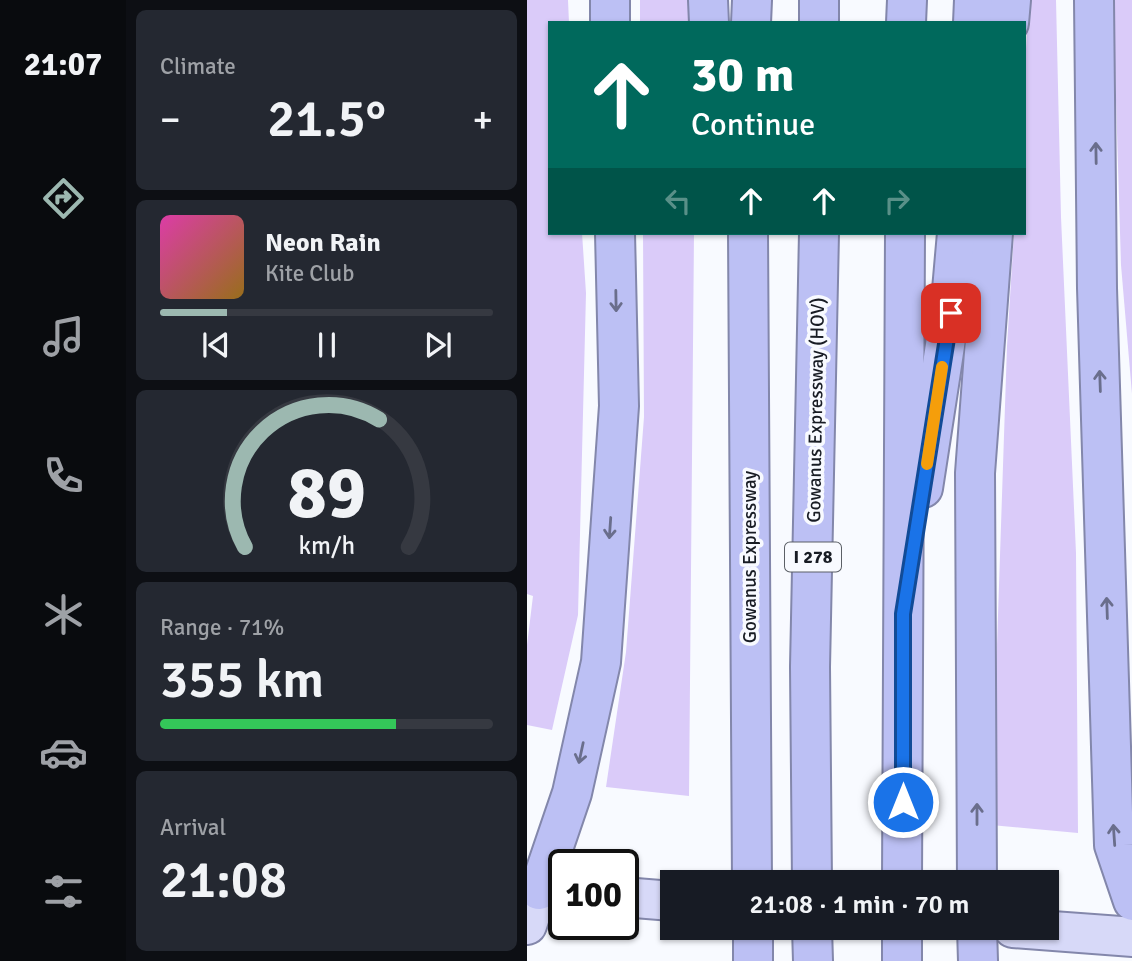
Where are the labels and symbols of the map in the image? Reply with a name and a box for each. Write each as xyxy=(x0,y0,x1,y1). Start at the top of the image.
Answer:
one-way arrow xyxy=(1089,142,1103,165)
pin xyxy=(921,283,981,343)
one-way arrow xyxy=(610,289,623,312)
street label: Gowanus Expressway (HOV) xyxy=(802,297,830,523)
one-way arrow xyxy=(1094,369,1107,392)
street label: Gowanus Expressway xyxy=(738,471,762,643)
one-way arrow xyxy=(604,516,617,539)
road number: I 278 xyxy=(785,542,841,572)
one-way arrow xyxy=(1100,597,1113,620)
one-way arrow xyxy=(574,741,588,764)
position arrow xyxy=(866,765,940,839)
one-way arrow xyxy=(970,803,984,826)
one-way arrow xyxy=(1107,824,1120,847)
speed limit sign: 100 xyxy=(548,849,639,940)

